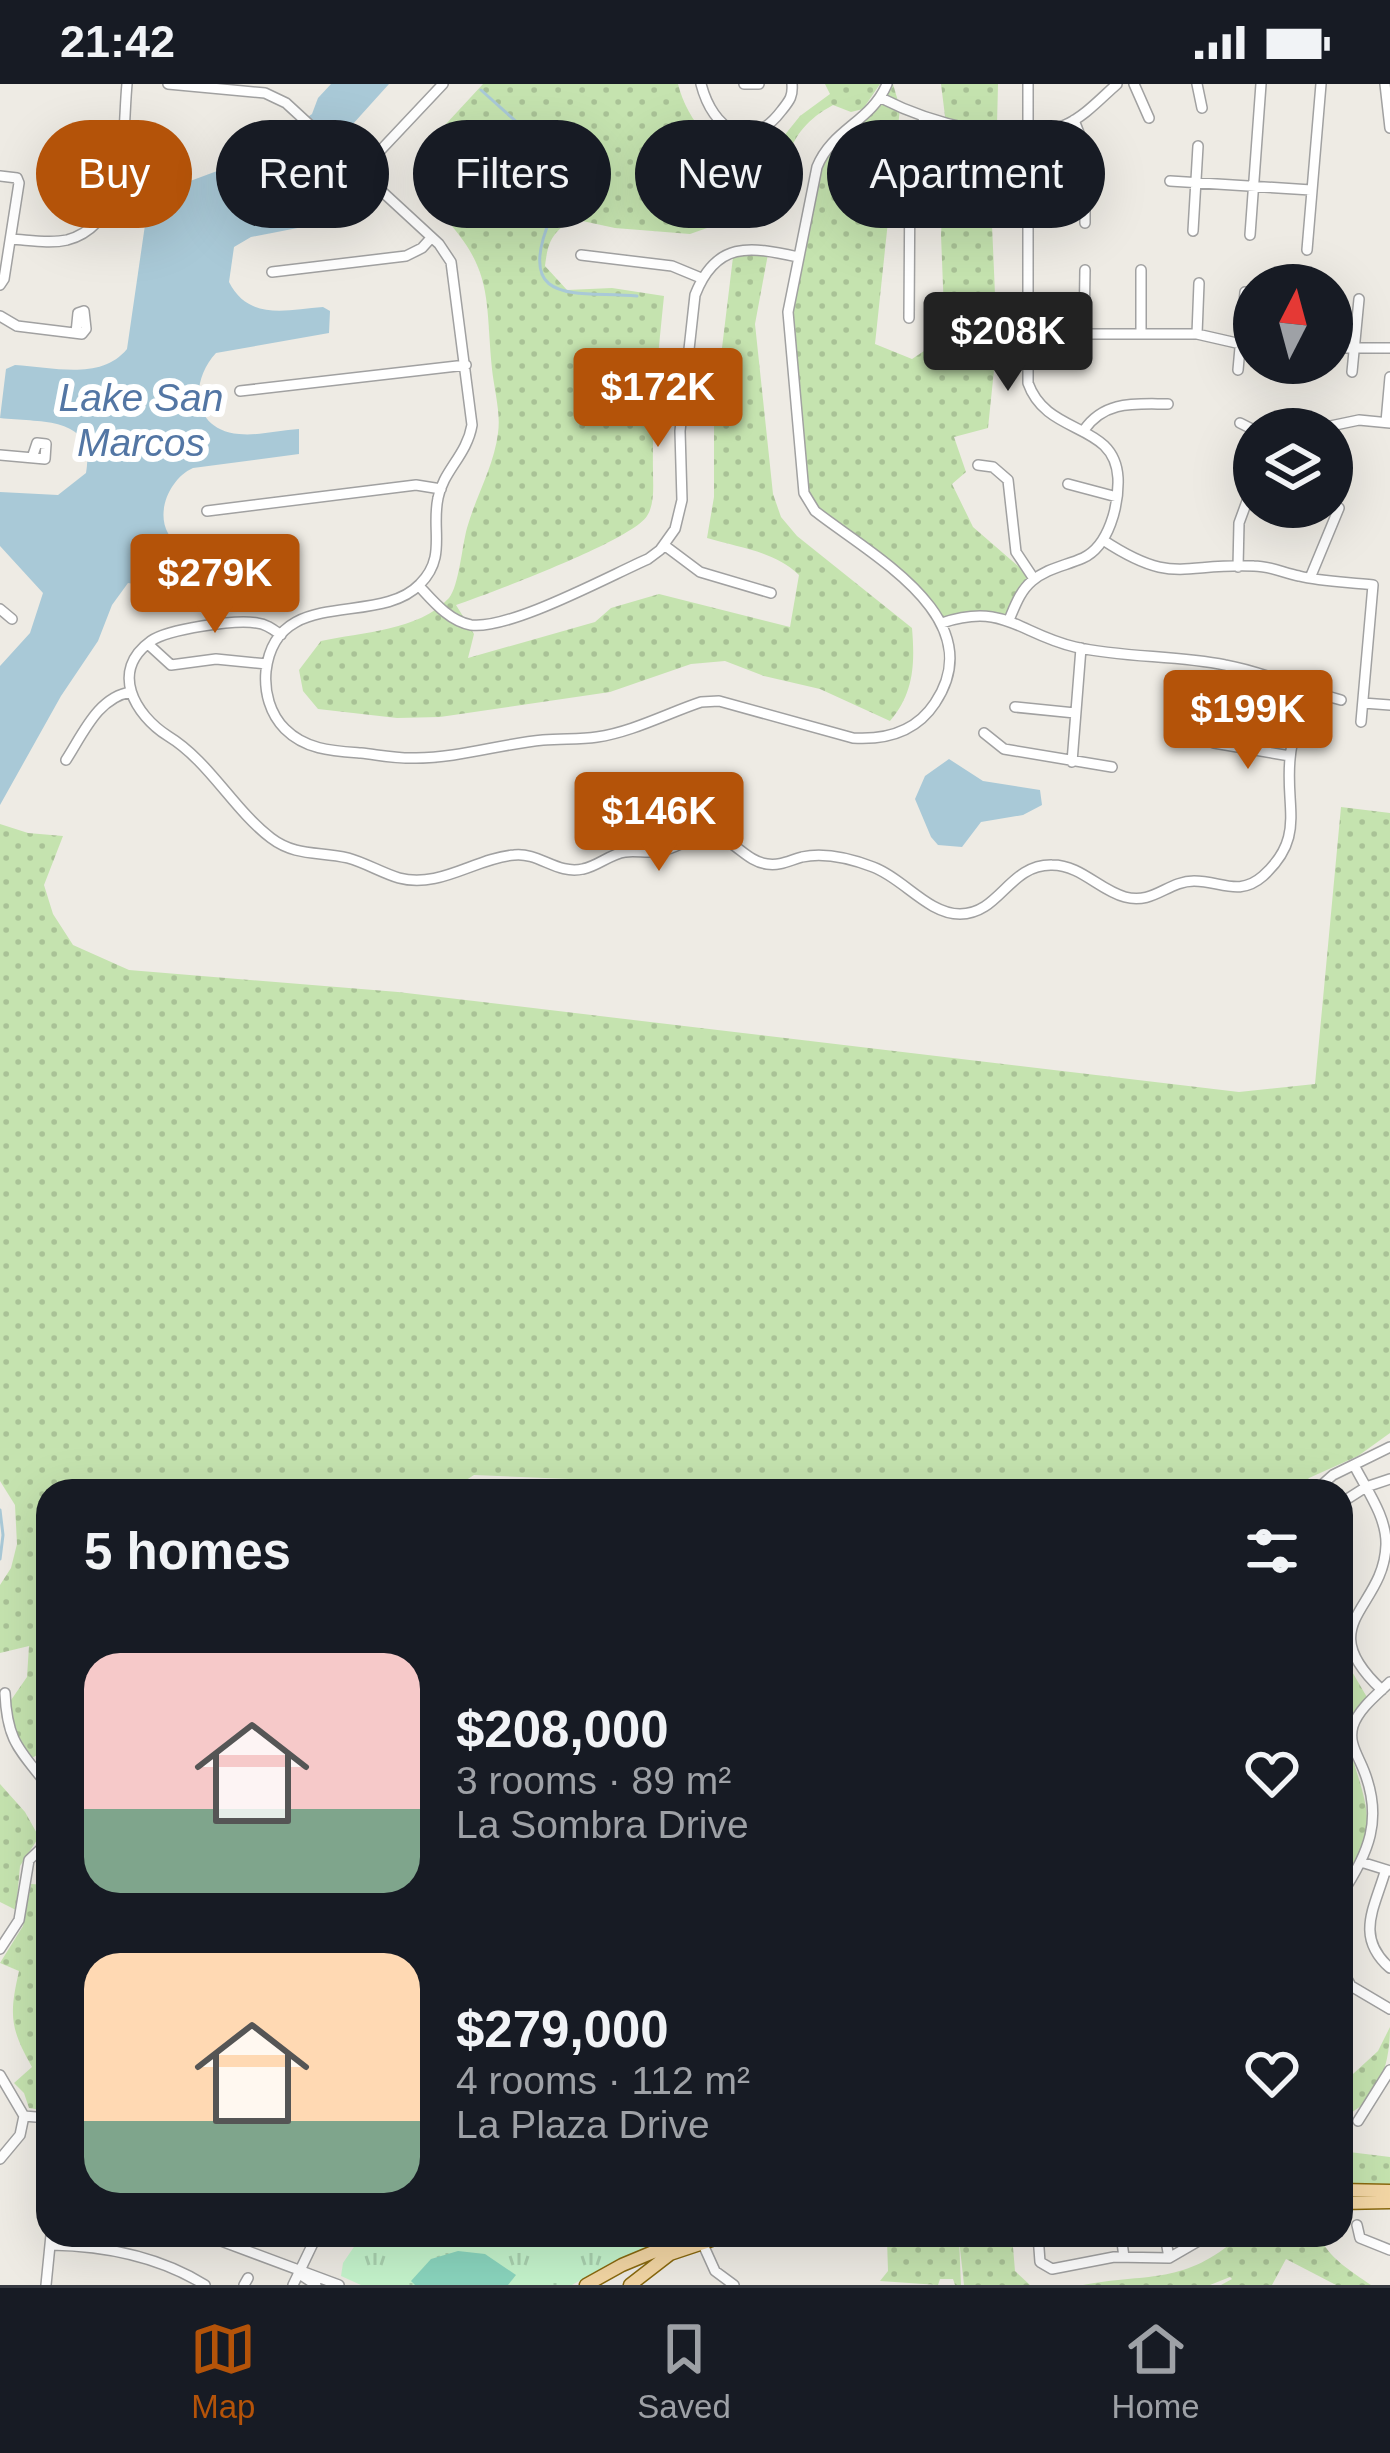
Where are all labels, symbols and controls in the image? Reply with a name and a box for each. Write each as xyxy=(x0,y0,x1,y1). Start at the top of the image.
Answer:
text: 21:42 xyxy=(60,16,175,67)
chip: Buy xyxy=(36,120,192,228)
chip: Rent xyxy=(216,120,389,228)
chip: Filters xyxy=(413,120,611,228)
chip: New xyxy=(635,120,803,228)
chip: Apartment xyxy=(827,120,1105,228)
north arrow xyxy=(1233,264,1353,384)
map controls xyxy=(1233,264,1353,528)
pin: $208K xyxy=(924,292,1092,394)
text: $208K xyxy=(951,309,1065,352)
pin: $172K xyxy=(574,348,742,450)
text: $172K xyxy=(601,365,715,408)
water label: Lake San Marcos xyxy=(59,376,223,464)
button: layers xyxy=(1233,408,1353,528)
pin: $279K xyxy=(131,534,299,636)
text: $279K xyxy=(158,551,272,594)
pin: $199K xyxy=(1164,670,1332,772)
text: $199K xyxy=(1191,687,1305,730)
pin: $146K xyxy=(575,772,743,874)
text: $146K xyxy=(602,789,716,832)
icon: filters xyxy=(1239,1518,1305,1584)
text: 5 homes xyxy=(84,1523,291,1580)
icon: home xyxy=(180,1701,324,1845)
text: $208,000 xyxy=(456,1701,669,1758)
icon: heart xyxy=(1239,1740,1305,1806)
text: 3 rooms · 89 m² xyxy=(456,1759,731,1802)
text: La Sombra Drive xyxy=(456,1803,749,1846)
icon: home xyxy=(180,2001,324,2145)
text: $279,000 xyxy=(456,2001,669,2058)
icon: heart xyxy=(1239,2040,1305,2106)
text: 4 rooms · 112 m² xyxy=(456,2059,750,2102)
text: La Plaza Drive xyxy=(456,2103,710,2146)
tab: Map xyxy=(190,2316,256,2426)
tab: Saved xyxy=(637,2316,731,2426)
tab: Home xyxy=(1112,2316,1200,2426)

